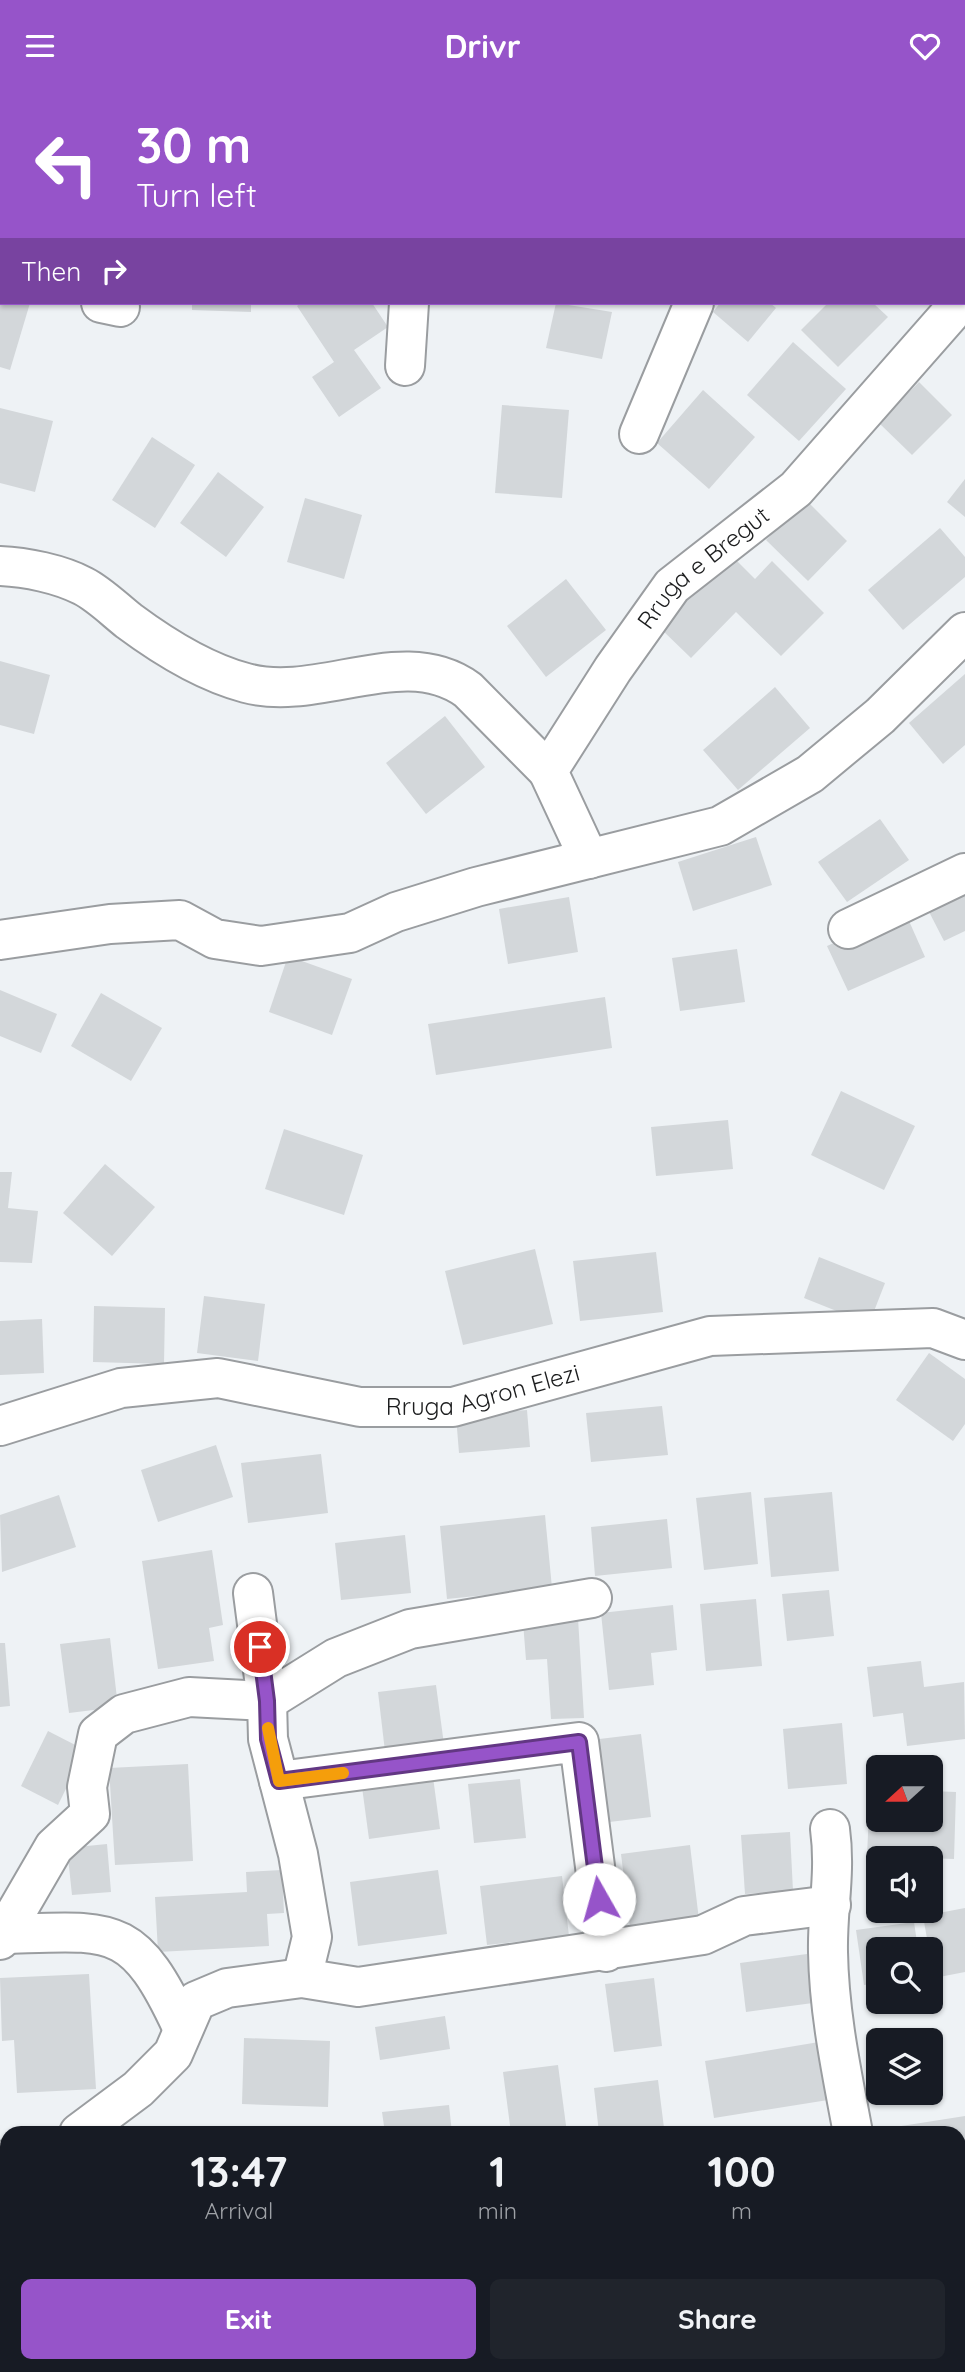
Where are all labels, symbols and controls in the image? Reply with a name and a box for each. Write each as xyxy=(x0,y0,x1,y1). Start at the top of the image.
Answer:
text: Drivr xyxy=(444,26,521,66)
icon: menu xyxy=(21,27,59,65)
icon: heart xyxy=(906,27,944,65)
text: 30 m xyxy=(136,114,251,175)
icon: left xyxy=(21,119,112,210)
text: Turn left xyxy=(136,175,257,215)
icon: right xyxy=(95,252,133,290)
text: Then xyxy=(21,255,81,288)
street label: Rruga e Bregut xyxy=(630,500,775,634)
street label: Rruga Agron Elezi xyxy=(386,1357,583,1421)
pin xyxy=(230,1617,290,1677)
icon: arrive xyxy=(241,1628,279,1666)
north arrow xyxy=(866,1755,943,1832)
map controls xyxy=(866,1755,943,2105)
button: sound xyxy=(866,1846,943,1923)
position arrow xyxy=(562,1862,636,1936)
button: search xyxy=(866,1937,943,2014)
button: layers xyxy=(866,2028,943,2105)
text: 13:47 xyxy=(191,2145,287,2198)
text: 1 xyxy=(489,2145,506,2198)
text: 100 xyxy=(708,2145,775,2198)
text: Arrival xyxy=(204,2196,273,2225)
text: min xyxy=(478,2196,517,2225)
text: m xyxy=(731,2196,752,2225)
button: Exit xyxy=(21,2279,476,2359)
button: Share xyxy=(490,2279,945,2359)

